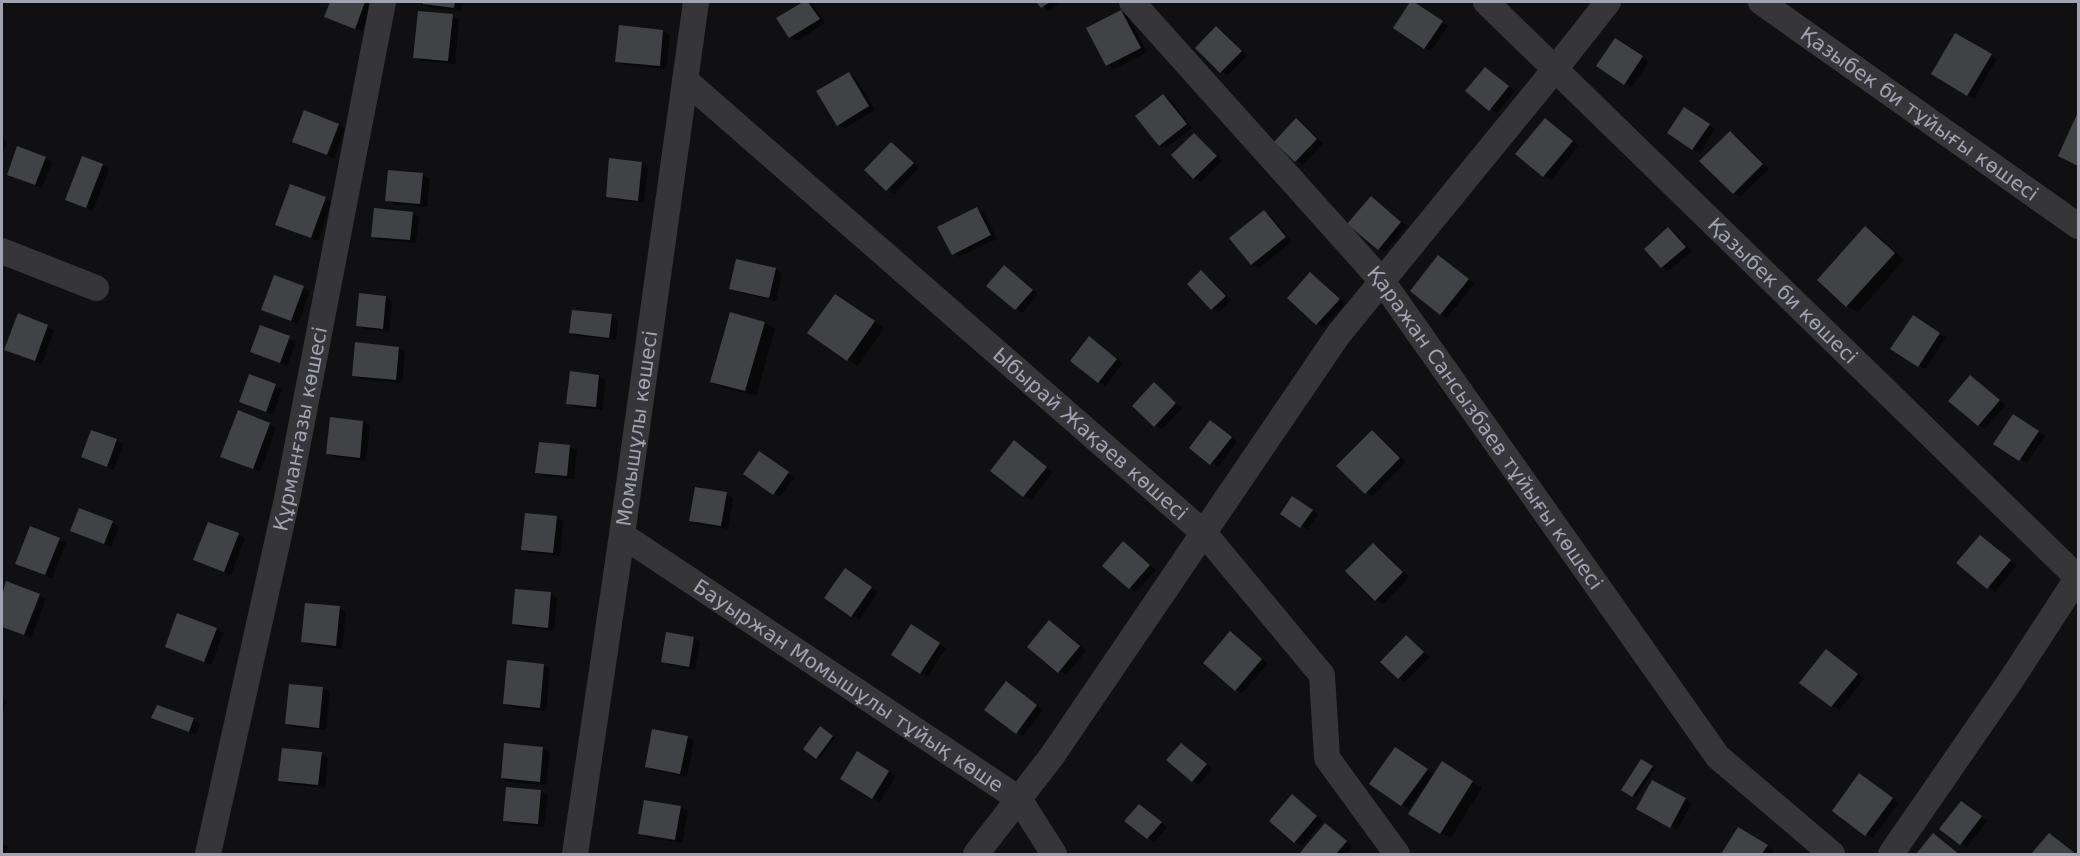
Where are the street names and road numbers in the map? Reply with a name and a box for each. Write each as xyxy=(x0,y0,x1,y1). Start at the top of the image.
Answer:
street label: Қазыбек би тұйығы көшесі xyxy=(1796,22,2043,206)
street label: Қазыбек би көшесі xyxy=(1703,213,1862,369)
street label: Қаражан Сансызбаев тұйығы көшесі xyxy=(1362,261,1608,594)
street label: Құрманғазы көшесі xyxy=(268,325,332,533)
street label: Момышұлы көшесі xyxy=(611,329,662,528)
street label: Ыбырай Жақаев көшесі xyxy=(988,342,1192,525)
street label: Бауыржан Момышұлы тұйық көше xyxy=(689,574,1008,797)

